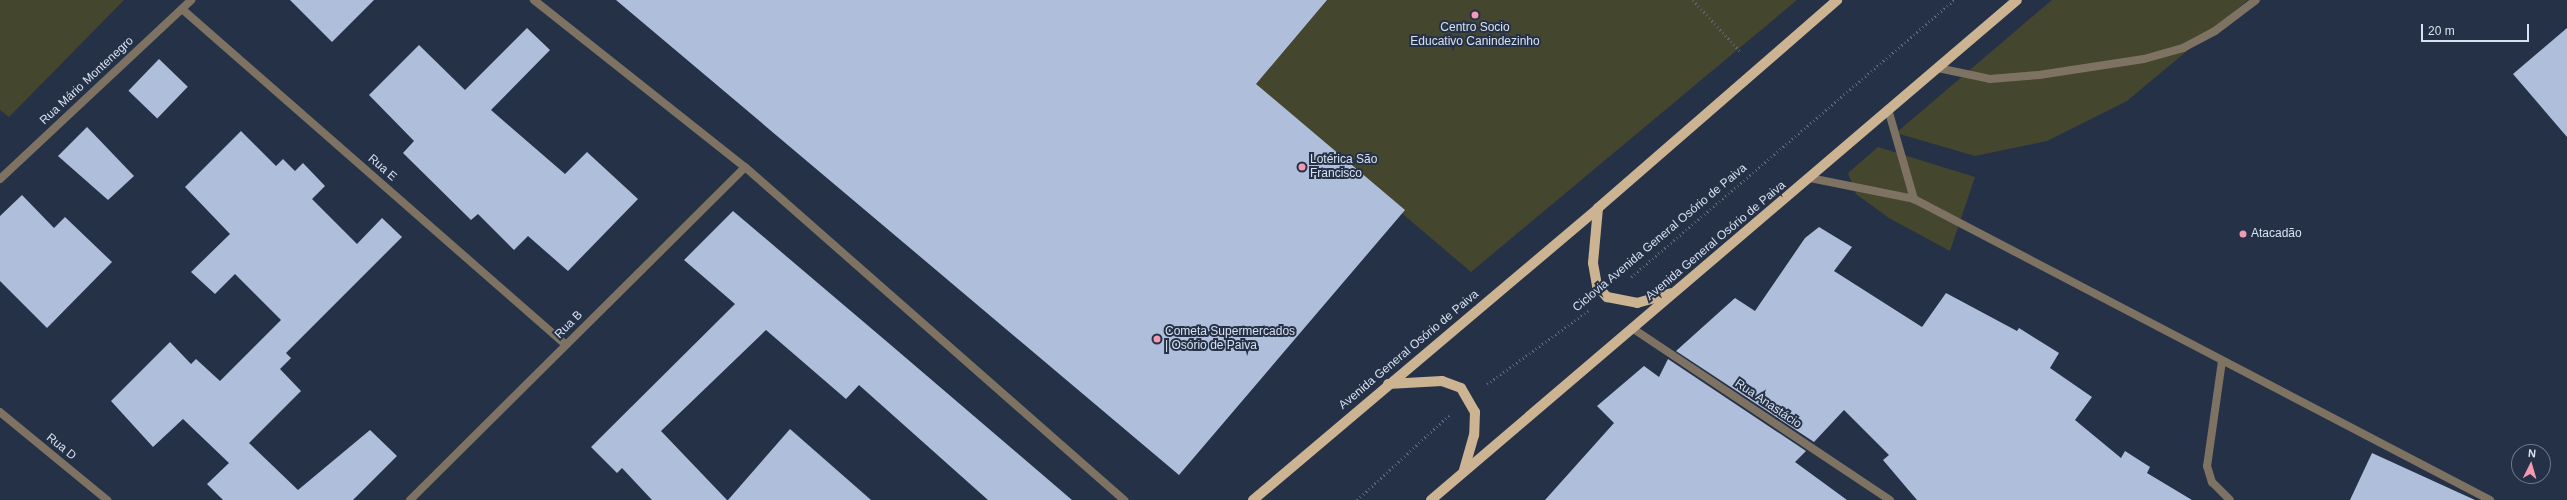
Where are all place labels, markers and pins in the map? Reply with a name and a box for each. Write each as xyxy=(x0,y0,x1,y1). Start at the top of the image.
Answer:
marker: Centro Socio Educativo Canindezinho xyxy=(1470,10,1480,20)
place label: Centro Socio Educativo Canindezinho xyxy=(1410,21,1540,49)
place label: Lotérica São Francisco xyxy=(1310,153,1377,181)
marker: Lotérica São Francisco xyxy=(1297,162,1307,172)
place label: Atacadão xyxy=(2251,227,2302,241)
marker: Atacadão xyxy=(2238,229,2248,239)
place label: Cometa Supermercados | Osório de Paiva xyxy=(1165,325,1295,353)
marker: Cometa Supermercados | Osório de Paiva xyxy=(1152,334,1162,344)

